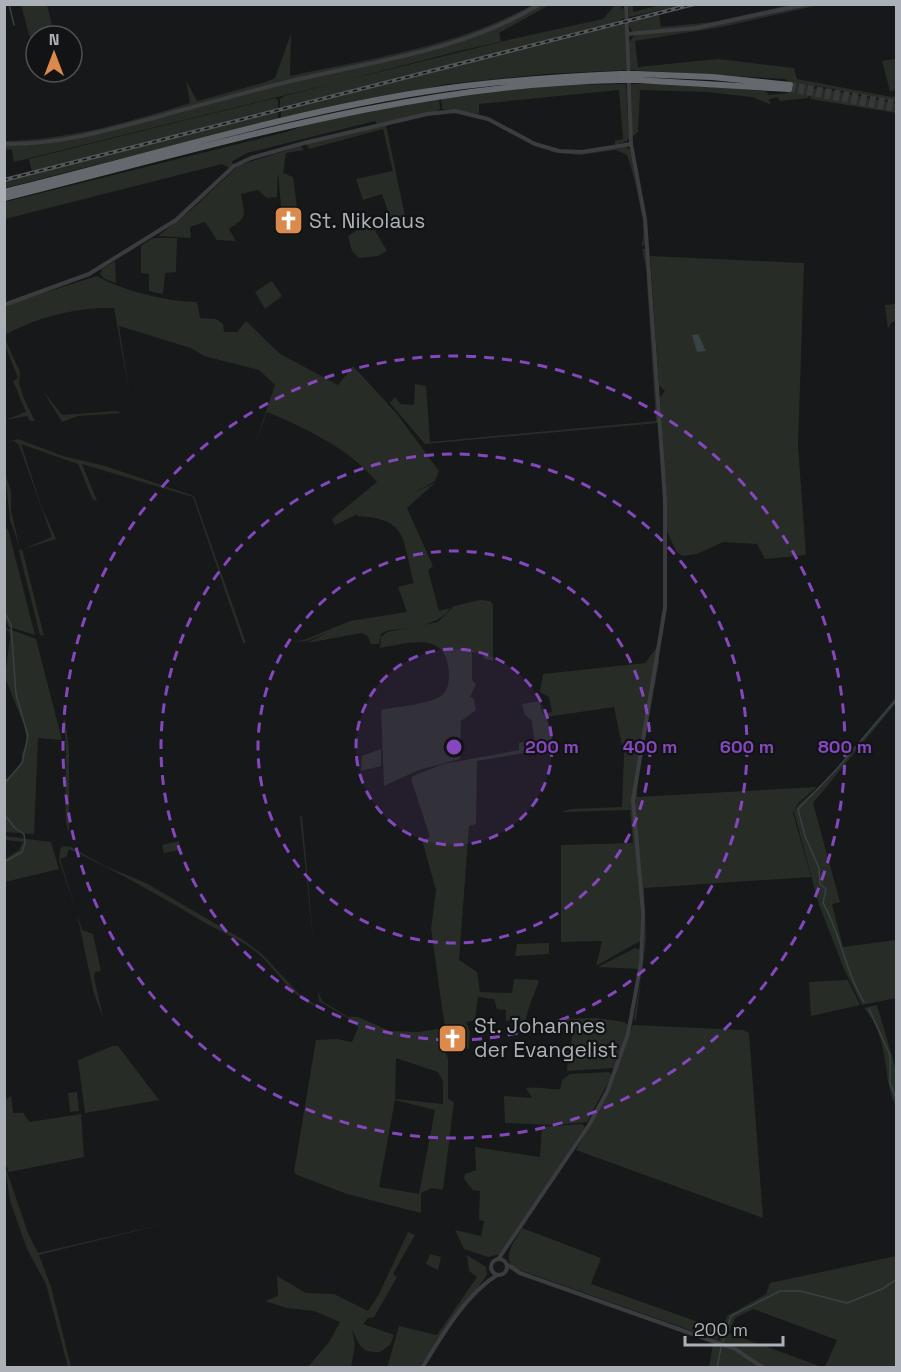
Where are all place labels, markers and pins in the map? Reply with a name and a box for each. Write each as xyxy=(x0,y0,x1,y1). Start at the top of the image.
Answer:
church icon: St. Nikolaus xyxy=(272,205,304,237)
place label: St. Nikolaus xyxy=(309,207,425,234)
centre of rings xyxy=(444,737,464,757)
place label: St. Johannes der Evangelist xyxy=(474,1012,618,1063)
church icon: St. Johannes der Evangelist xyxy=(437,1022,469,1054)

